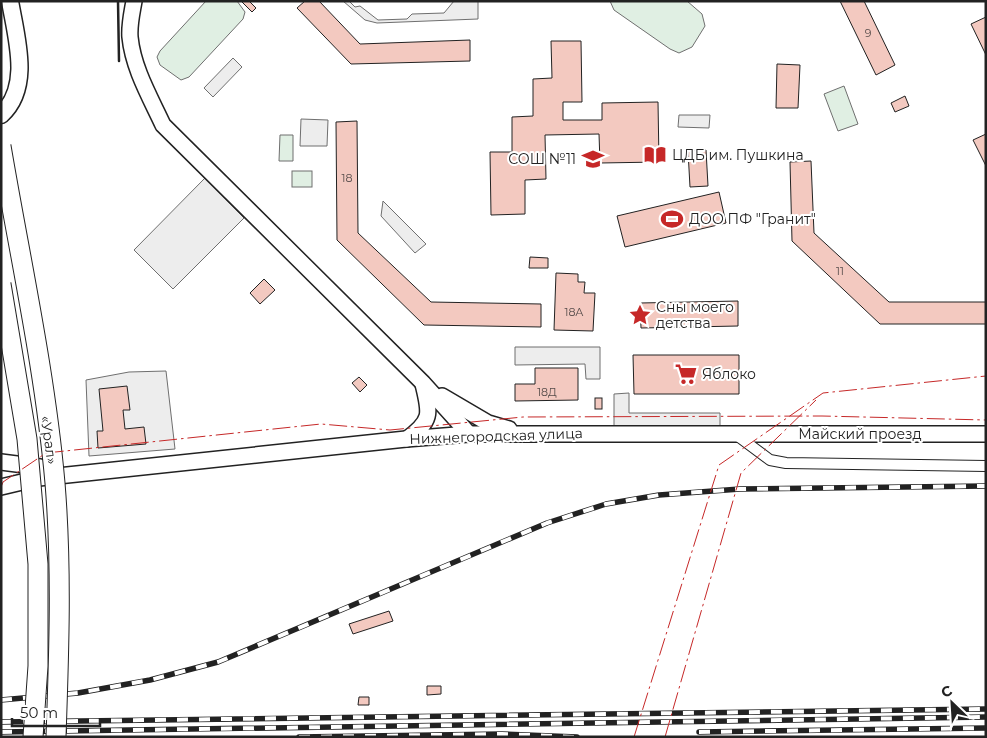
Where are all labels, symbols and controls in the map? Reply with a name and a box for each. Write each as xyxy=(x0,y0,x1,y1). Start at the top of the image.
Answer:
house number: 9 xyxy=(865,26,872,40)
library icon: ЦДБ им. Пушкина xyxy=(642,142,668,168)
school or university icon: СОШ №11 xyxy=(580,146,606,172)
place label: ЦДБ им. Пушкина xyxy=(672,146,804,164)
place label: СОШ №11 xyxy=(508,150,576,168)
house number: 18 xyxy=(342,171,353,185)
sports icon: ДОО ПФ "Гранит" xyxy=(659,206,685,232)
place label: ДОО ПФ "Гранит" xyxy=(689,210,816,228)
house number: 11 xyxy=(836,264,844,278)
place label: Сны моего детства xyxy=(656,298,734,332)
place icon: Сны моего детства xyxy=(627,302,653,328)
house number: 18А xyxy=(564,305,584,319)
supermarket icon: Яблоко xyxy=(673,361,699,387)
place label: Яблоко xyxy=(702,365,756,383)
house number: 18Д xyxy=(537,385,557,399)
street label: «Урал» xyxy=(37,415,61,465)
street label: Нижнегородская улица xyxy=(409,424,583,448)
street label: Майский проезд xyxy=(798,425,922,443)
north arrow xyxy=(927,678,977,728)
text: С xyxy=(938,681,955,702)
scale bar xyxy=(12,696,100,728)
text: 50 m xyxy=(20,703,58,722)

